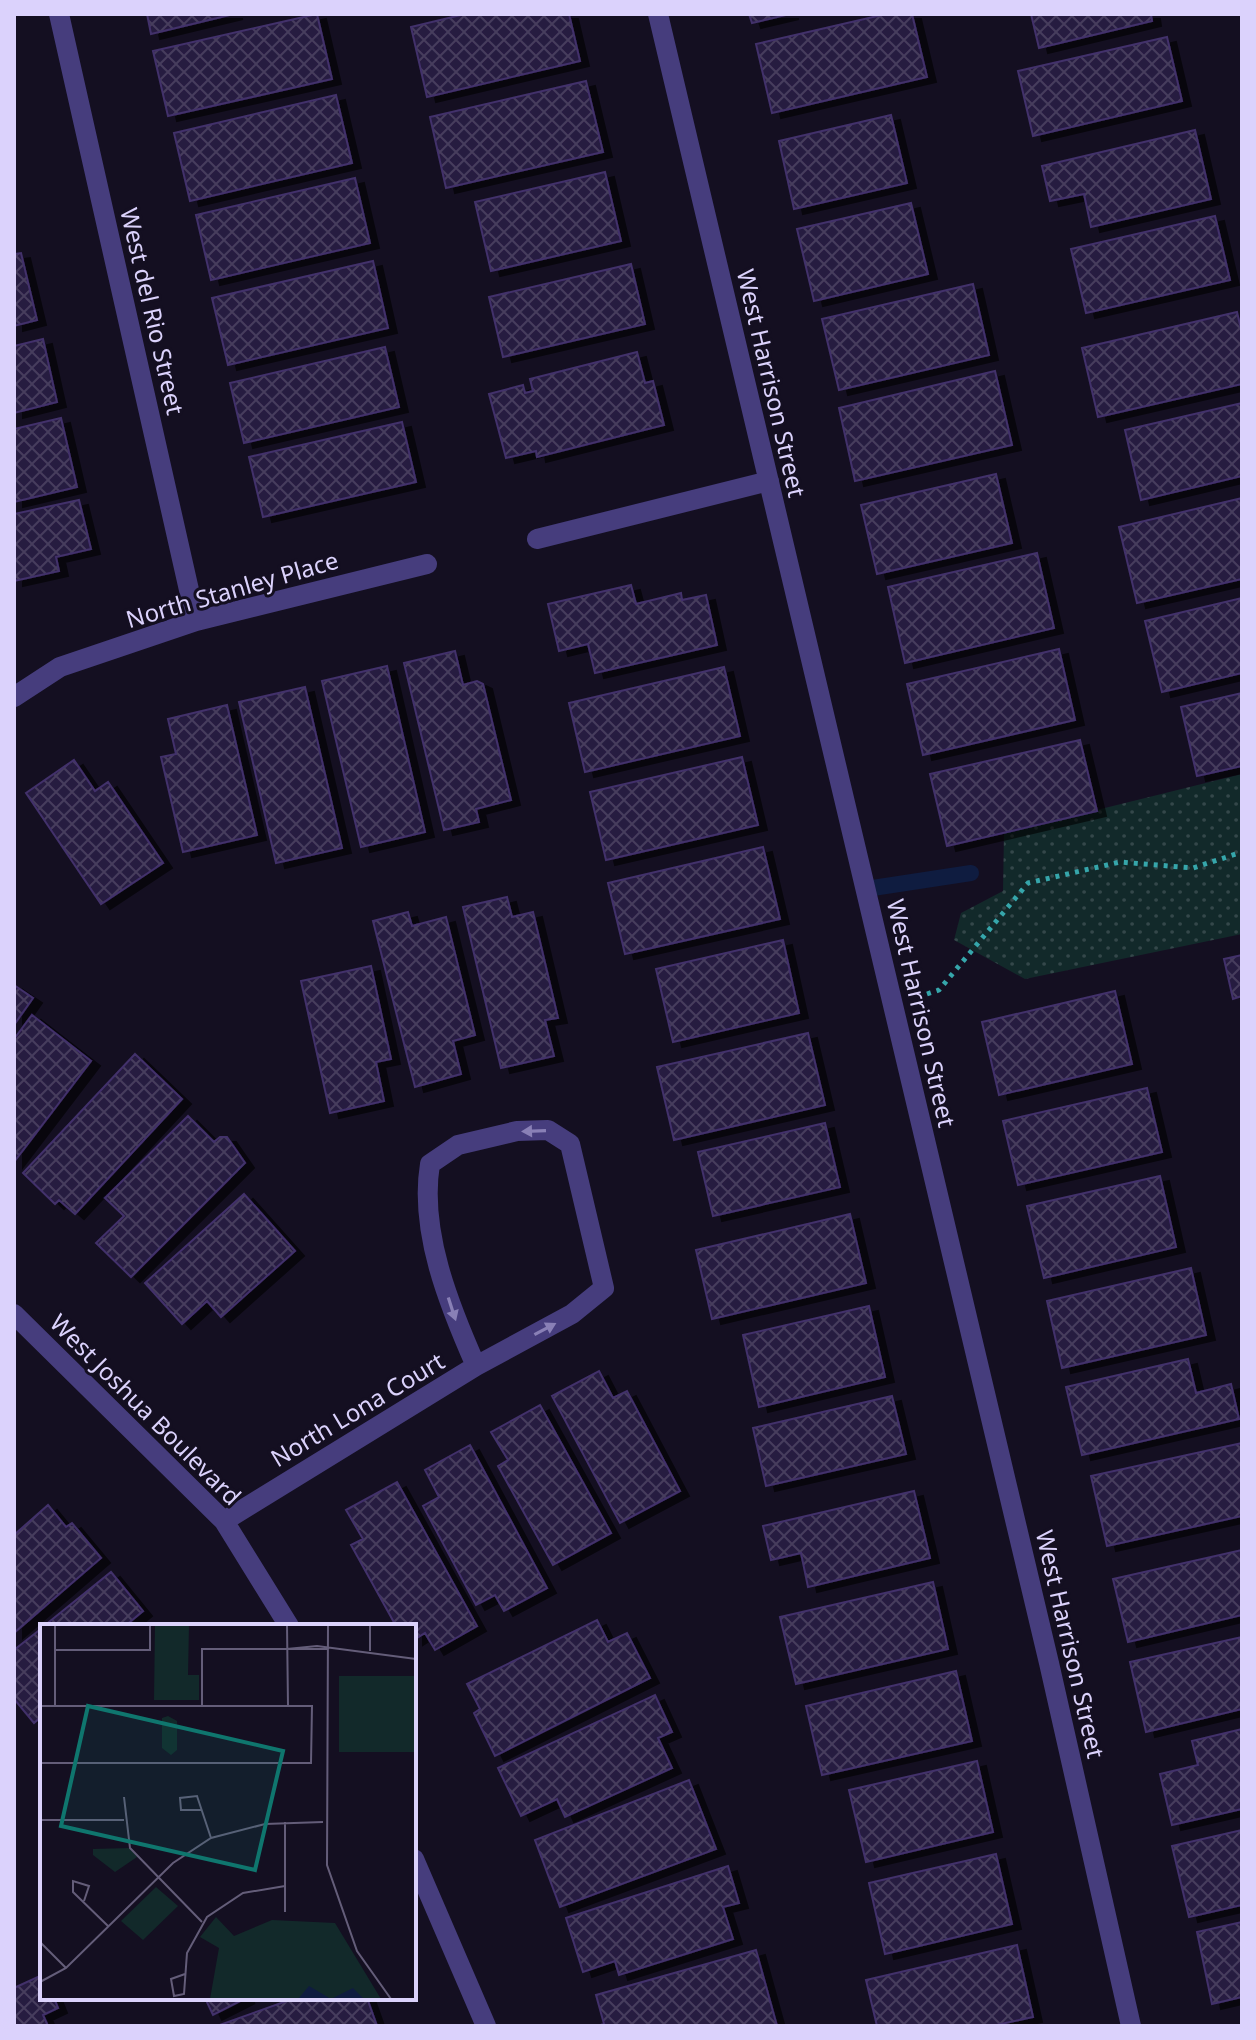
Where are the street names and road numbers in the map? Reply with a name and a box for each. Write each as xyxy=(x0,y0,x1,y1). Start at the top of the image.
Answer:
street label: West del Rio Street xyxy=(113,204,193,418)
street label: West Harrison Street xyxy=(730,266,814,501)
street label: North Stanley Place xyxy=(122,543,342,635)
street label: West Harrison Street xyxy=(880,896,964,1131)
street label: West Joshua Boulevard xyxy=(43,1306,249,1512)
street label: North Lona Court xyxy=(264,1344,450,1474)
street label: West Harrison Street xyxy=(1029,1527,1113,1762)

